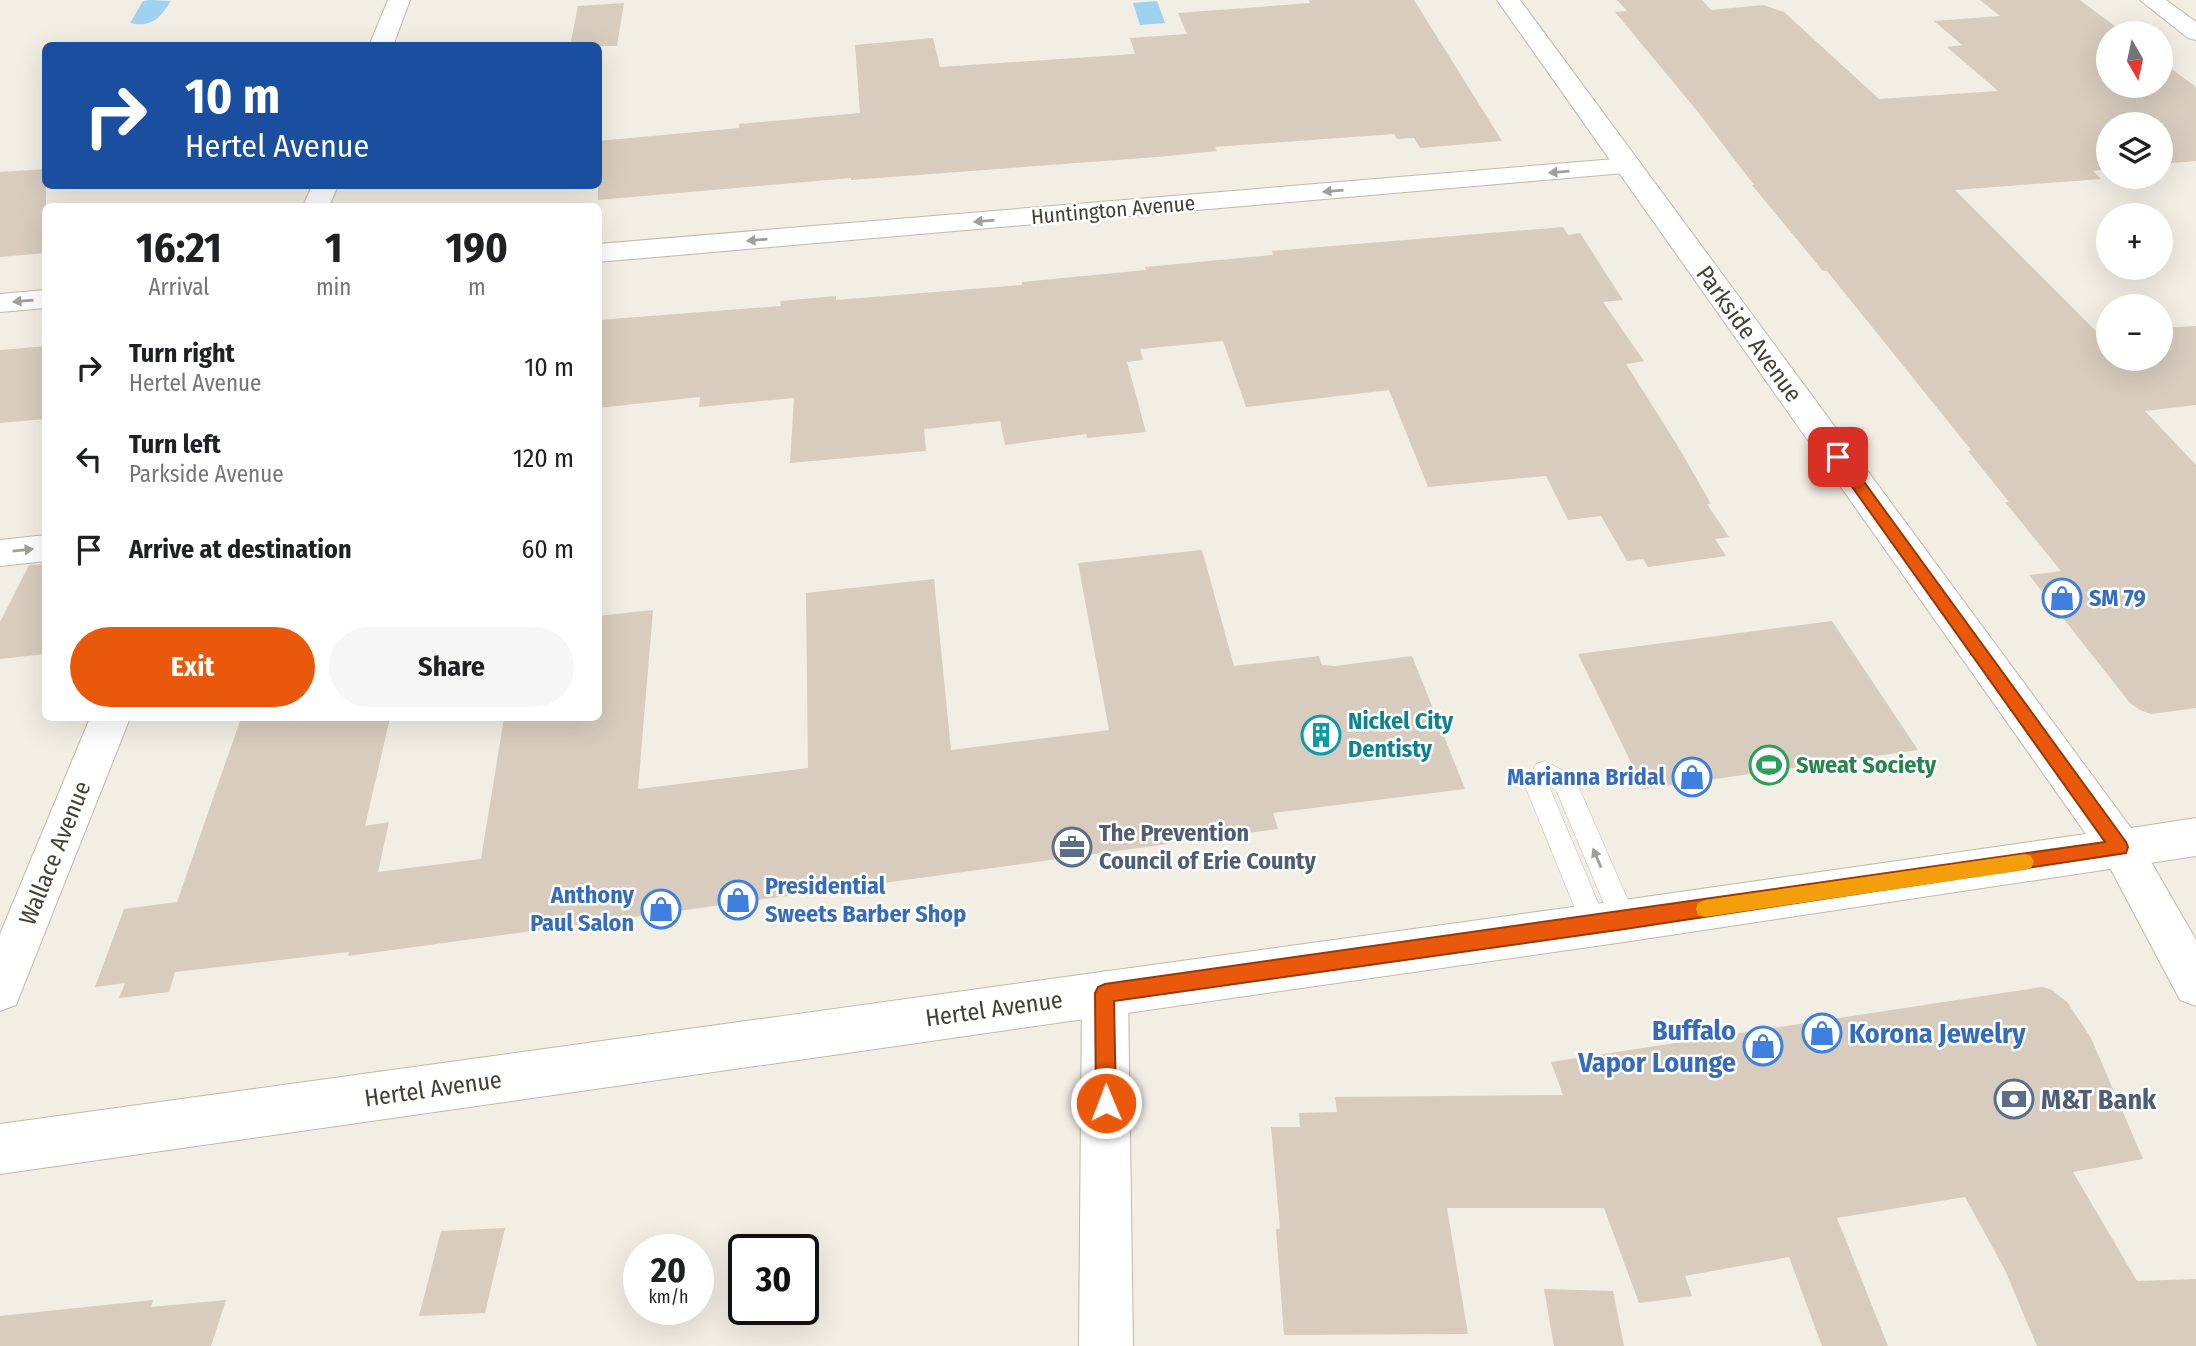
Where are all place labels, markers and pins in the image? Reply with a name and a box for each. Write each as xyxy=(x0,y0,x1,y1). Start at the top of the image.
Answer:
pin xyxy=(1808,427,1868,487)
shop icon: SM 79 xyxy=(2041,577,2083,619)
place label: SM 79 xyxy=(2089,584,2146,612)
place label: Nickel City Dentisty xyxy=(1348,707,1454,763)
building icon: Nickel City Dentisty xyxy=(1300,714,1342,756)
sports icon: Sweat Society xyxy=(1748,744,1790,786)
place label: Sweat Society xyxy=(1796,751,1937,779)
shop icon: Marianna Bridal xyxy=(1671,756,1713,798)
place label: Marianna Bridal xyxy=(1507,763,1665,791)
place label: The Prevention Council of Erie County xyxy=(1099,819,1316,875)
office icon: The Prevention Council of Erie County xyxy=(1051,826,1093,868)
place label: Presidential Sweets Barber Shop xyxy=(765,872,966,928)
shop icon: Presidential Sweets Barber Shop xyxy=(717,879,759,921)
place label: Anthony Paul Salon xyxy=(530,881,635,937)
shop icon: Anthony Paul Salon xyxy=(640,888,682,930)
shop icon: Korona Jewelry xyxy=(1801,1012,1843,1054)
place label: Buffalo Vapor Lounge xyxy=(1577,1014,1736,1079)
place label: Korona Jewelry xyxy=(1849,1017,2026,1050)
shop icon: Buffalo Vapor Lounge xyxy=(1742,1025,1784,1067)
bank icon: M&T Bank xyxy=(1993,1078,2035,1120)
place label: M&T Bank xyxy=(2041,1083,2157,1116)

